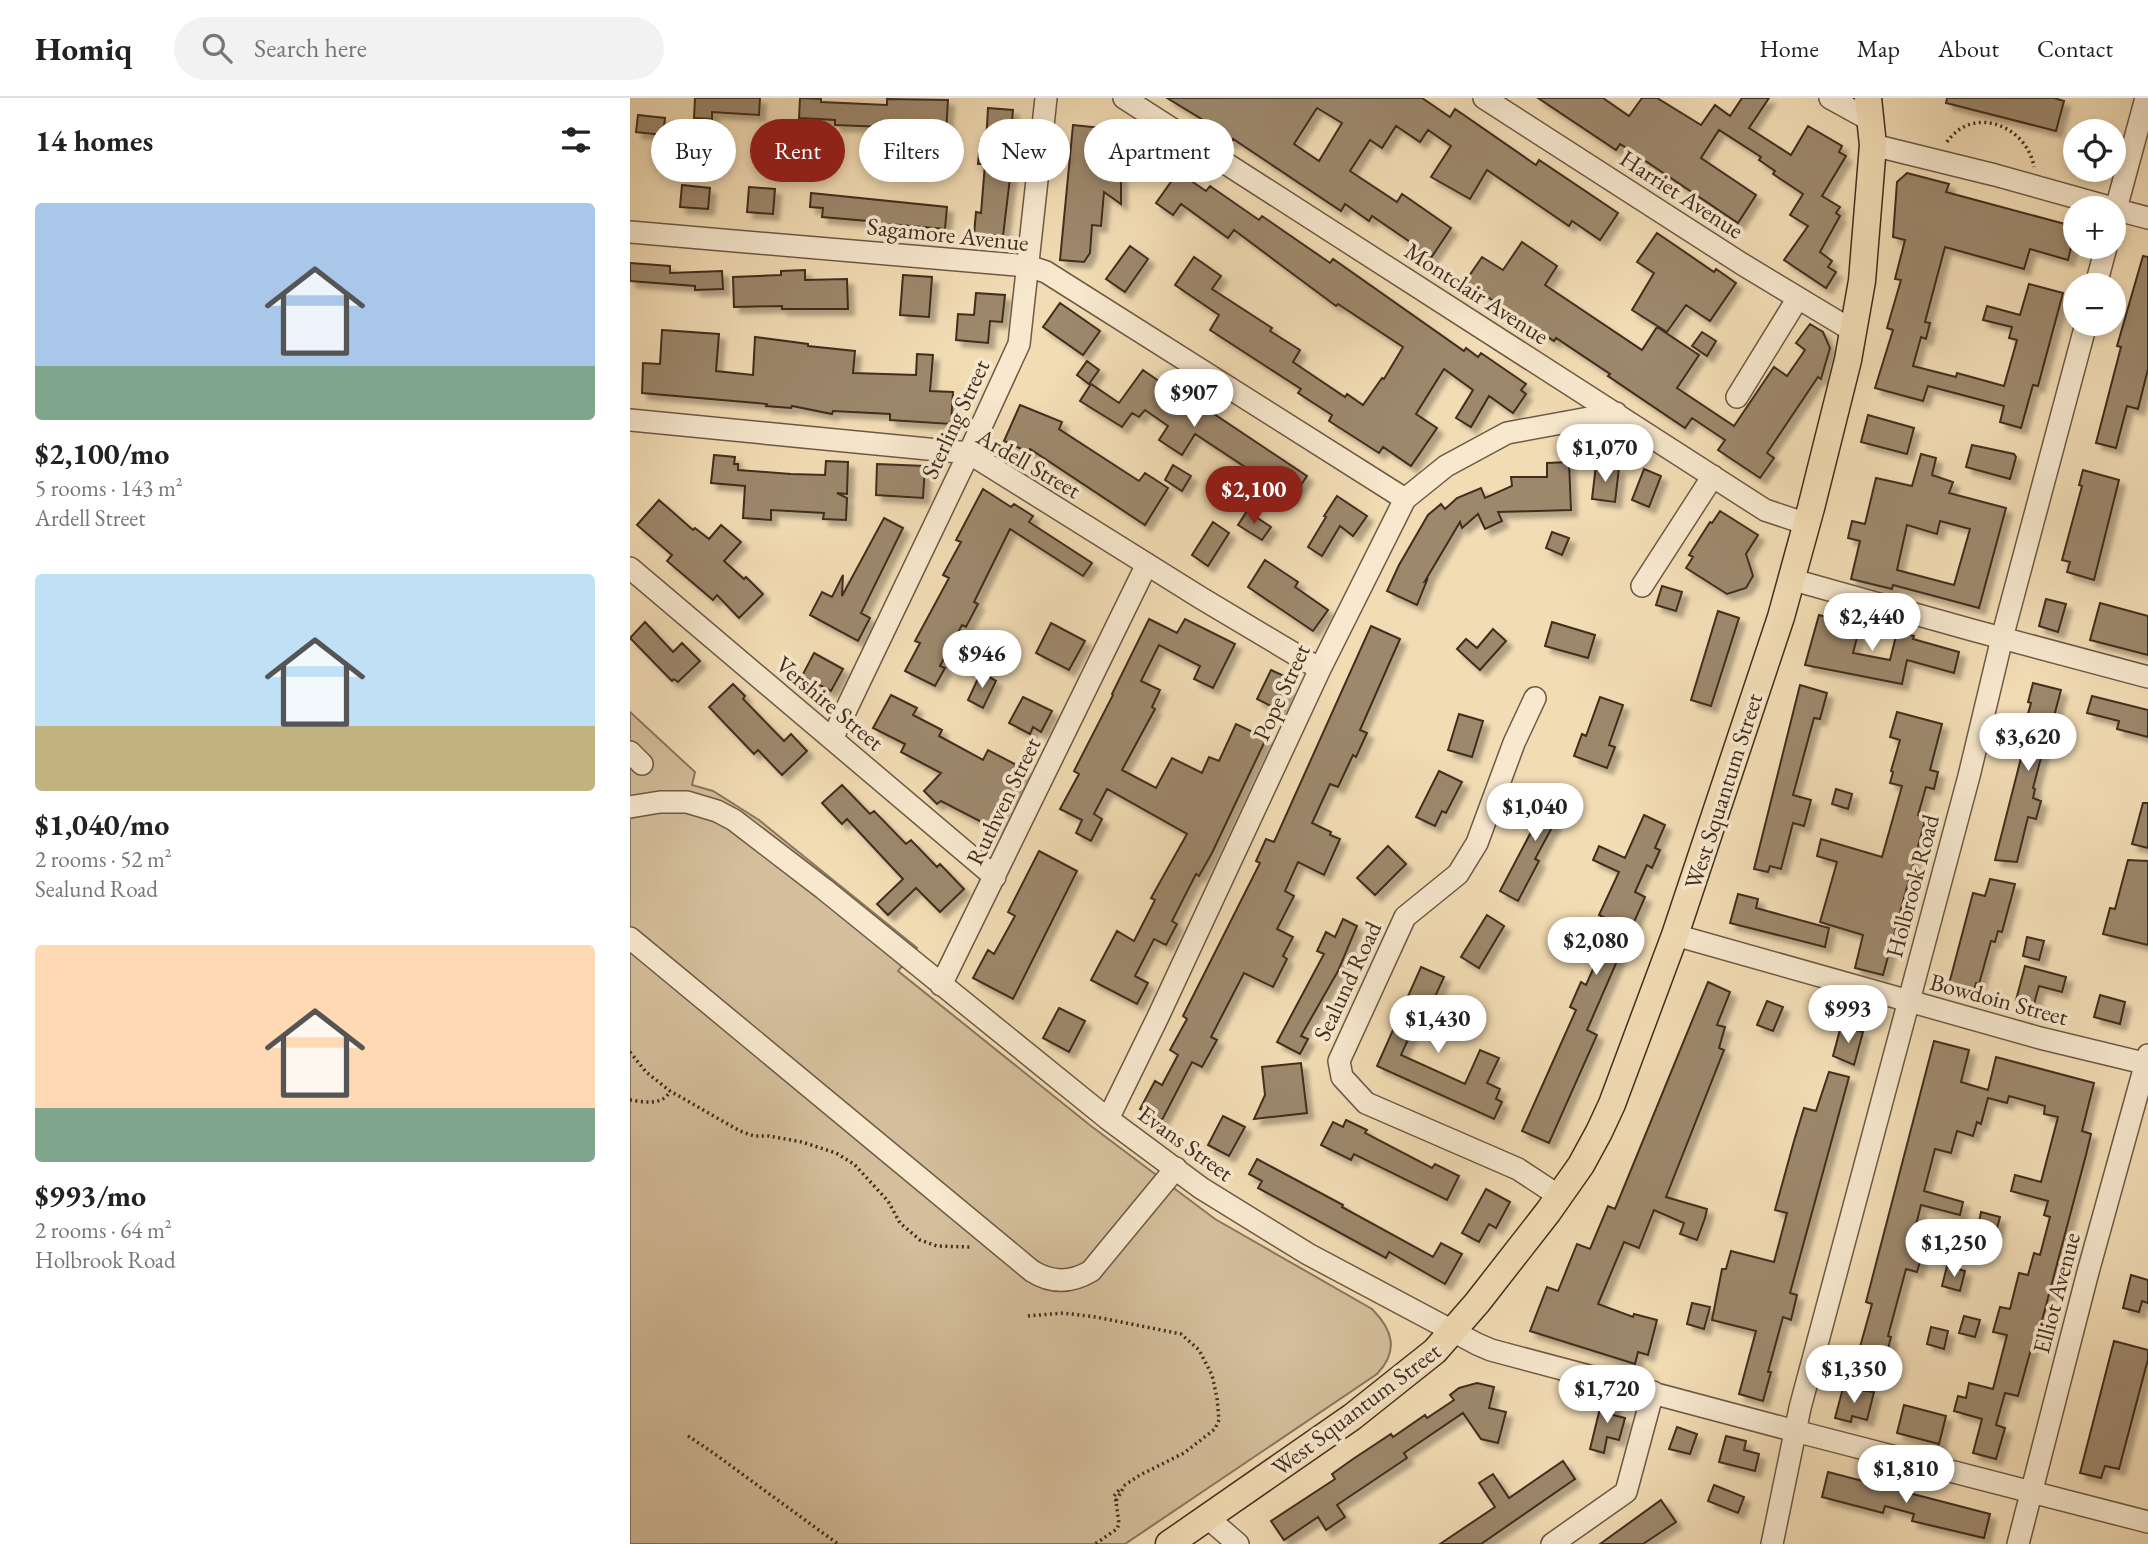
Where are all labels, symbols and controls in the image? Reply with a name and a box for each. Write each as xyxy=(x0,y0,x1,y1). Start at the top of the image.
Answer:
search box xyxy=(174,17,664,80)
text: Homiq xyxy=(35,27,132,70)
icon: search xyxy=(198,29,236,67)
text: Search here xyxy=(254,31,367,65)
text: Home xyxy=(1759,33,1819,64)
text: Map xyxy=(1857,33,1900,64)
text: About xyxy=(1938,33,1999,64)
text: Contact xyxy=(2037,33,2113,64)
chip: Buy xyxy=(651,119,736,182)
chip: Rent xyxy=(750,119,845,182)
chip: Filters xyxy=(859,119,964,182)
chip: New xyxy=(978,119,1070,182)
chip: Apartment xyxy=(1084,119,1234,182)
map controls xyxy=(2063,119,2126,336)
button: locate xyxy=(2063,119,2126,182)
text: 14 homes xyxy=(35,121,153,160)
icon: filters xyxy=(557,121,595,159)
street label: Harriet Avenue xyxy=(1614,142,1750,246)
button: + xyxy=(2063,196,2126,259)
street label: Sagamore Avenue xyxy=(866,210,1030,258)
street label: Montclair Avenue xyxy=(1399,235,1555,351)
icon: home xyxy=(252,248,378,374)
button: − xyxy=(2063,273,2126,336)
street label: Sterling Street xyxy=(914,354,996,484)
pin: $907 xyxy=(1153,370,1235,429)
text: $907 xyxy=(1170,377,1218,407)
street label: Ardell Street xyxy=(971,420,1087,505)
pin: $1,070 xyxy=(1548,424,1662,484)
text: $1,070 xyxy=(1573,432,1637,462)
text: $2,100/mo xyxy=(35,434,169,473)
pin: $2,100 xyxy=(1197,466,1311,526)
text: 5 rooms · 143 m² xyxy=(35,473,183,503)
text: $2,100 xyxy=(1222,474,1286,504)
text: Ardell Street xyxy=(35,503,145,533)
pin: $2,440 xyxy=(1815,594,1929,653)
text: $2,440 xyxy=(1840,601,1904,631)
icon: home xyxy=(252,619,378,745)
pin: $946 xyxy=(941,630,1023,690)
text: $946 xyxy=(958,638,1006,668)
street label: Pope Street xyxy=(1245,638,1317,745)
street label: Vershire Street xyxy=(769,649,891,758)
street label: West Squantum Street xyxy=(1677,689,1769,893)
pin: $3,620 xyxy=(1971,714,2085,773)
text: $3,620 xyxy=(1996,721,2060,751)
street label: Ruthven Street xyxy=(959,732,1047,870)
pin: $1,040 xyxy=(1478,784,1592,843)
text: $1,040 xyxy=(1503,791,1567,821)
text: $1,040/mo xyxy=(35,805,169,844)
street label: Holbrook Road xyxy=(1878,810,1946,961)
text: 2 rooms · 52 m² xyxy=(35,844,172,874)
text: Sealund Road xyxy=(35,874,158,904)
street label: Sealund Road xyxy=(1306,916,1389,1046)
pin: $2,080 xyxy=(1539,918,1653,977)
text: $2,080 xyxy=(1564,925,1628,955)
street label: Bowdoin Street xyxy=(1927,966,2072,1032)
pin: $993 xyxy=(1807,986,1889,1045)
icon: home xyxy=(252,990,378,1116)
text: $993 xyxy=(1824,993,1872,1023)
pin: $1,430 xyxy=(1381,996,1495,1055)
text: $1,430 xyxy=(1406,1003,1470,1033)
street label: Evans Street xyxy=(1132,1098,1240,1188)
text: $993/mo xyxy=(35,1176,146,1215)
text: 2 rooms · 64 m² xyxy=(35,1215,172,1245)
pin: $1,250 xyxy=(1897,1220,2011,1279)
text: $1,250 xyxy=(1922,1227,1986,1257)
street label: Elliot Avenue xyxy=(2025,1229,2087,1357)
text: Holbrook Road xyxy=(35,1245,176,1275)
street label: West Squantum Street xyxy=(1265,1335,1447,1483)
pin: $1,350 xyxy=(1797,1346,1911,1405)
text: $1,350 xyxy=(1822,1353,1886,1383)
pin: $1,720 xyxy=(1550,1366,1664,1425)
text: $1,720 xyxy=(1575,1373,1639,1403)
pin: $1,810 xyxy=(1849,1446,1963,1505)
text: $1,810 xyxy=(1874,1453,1938,1483)

